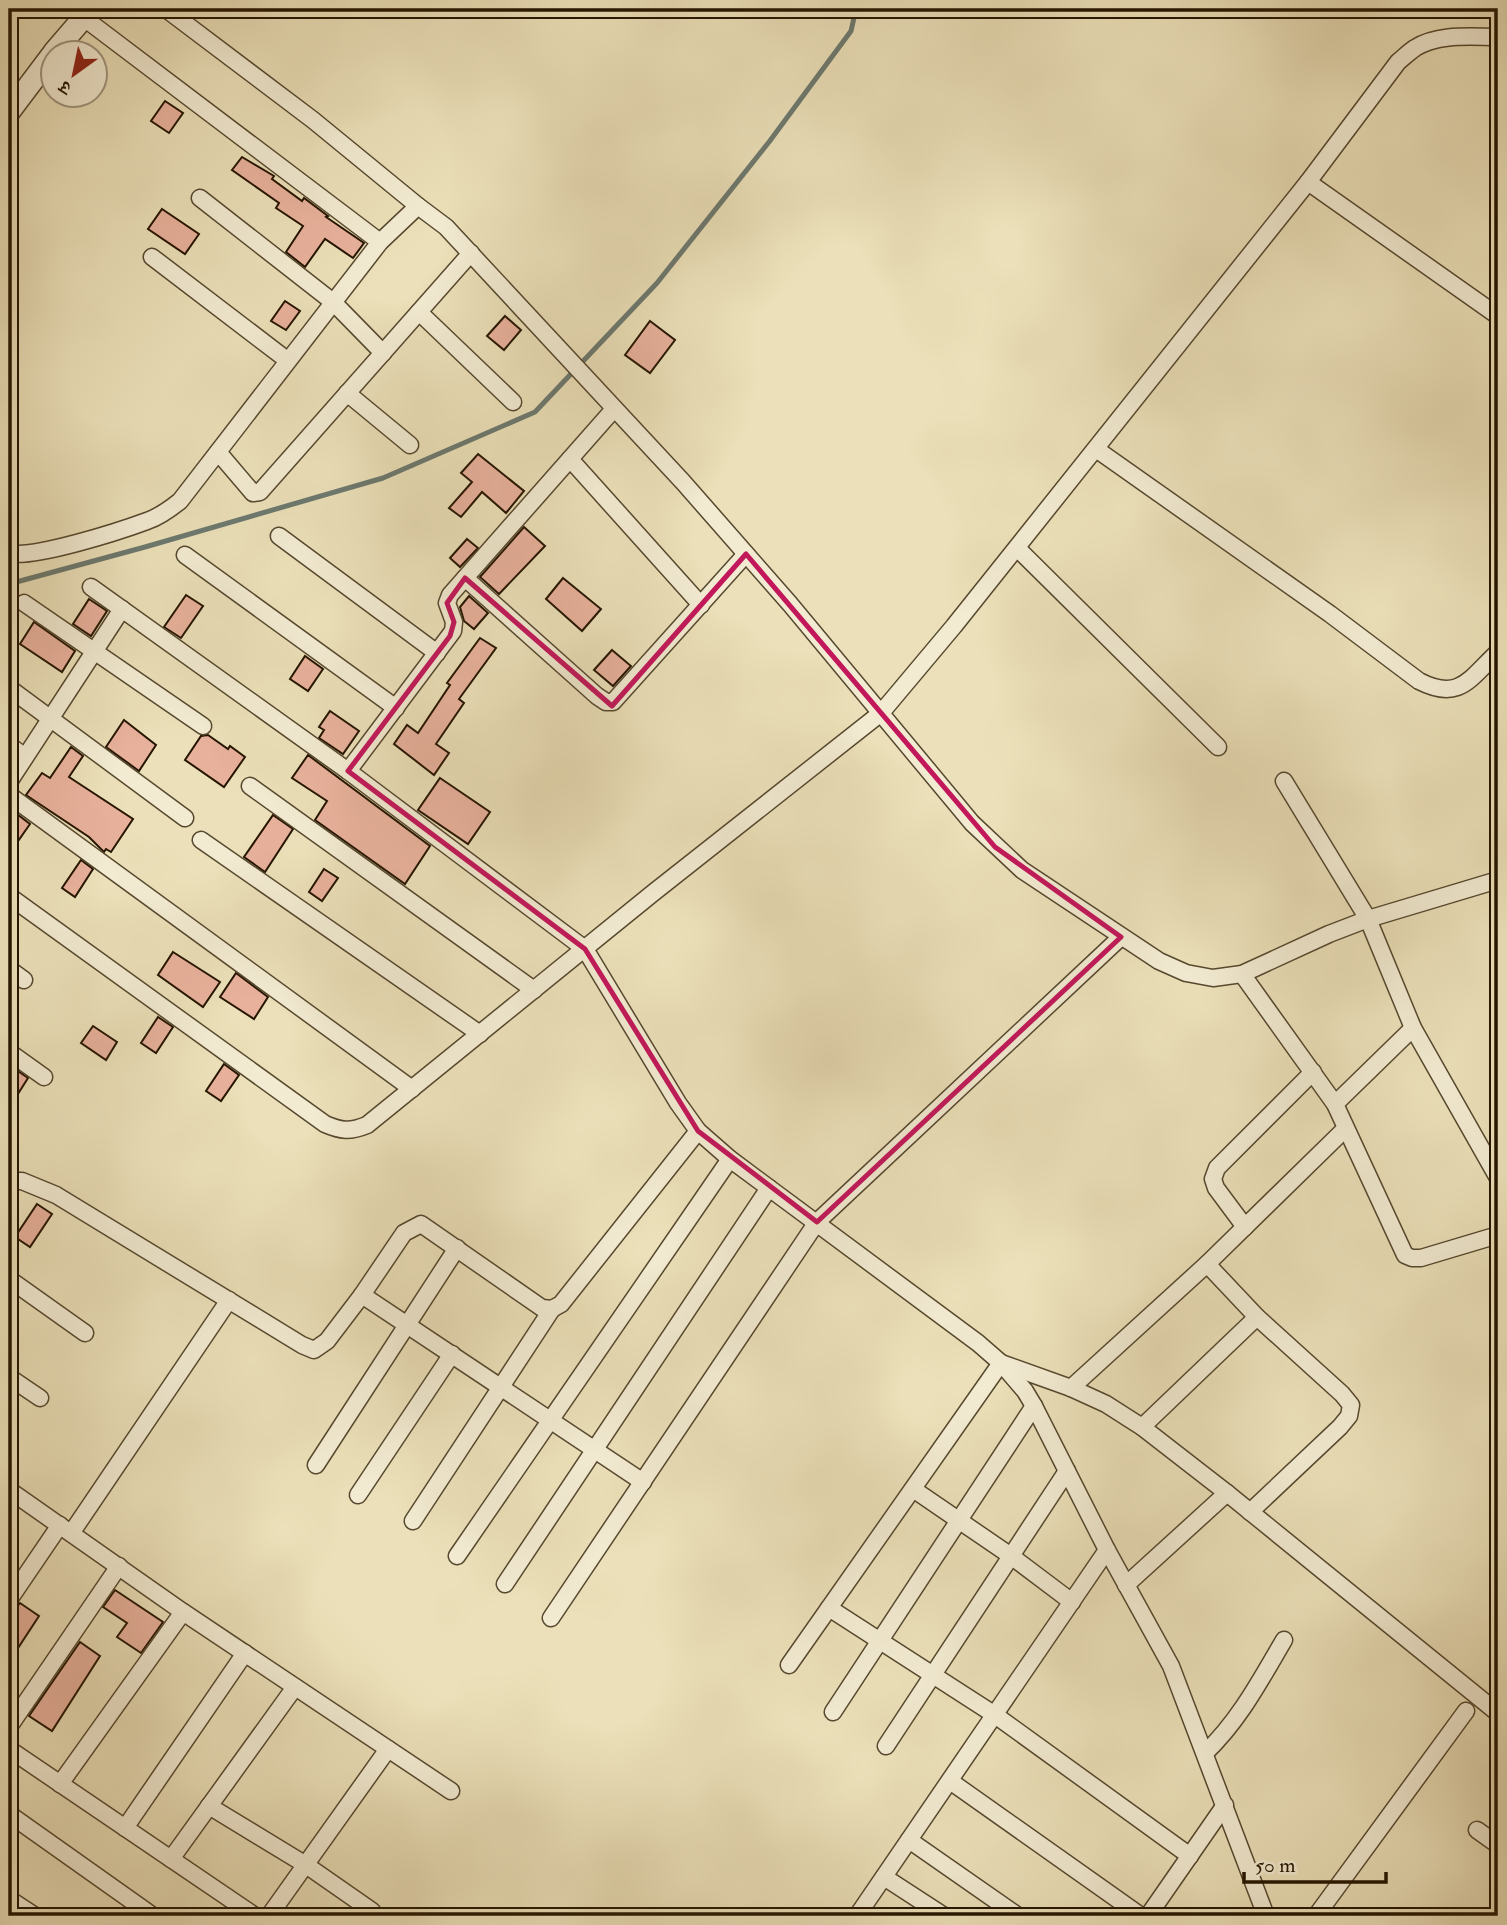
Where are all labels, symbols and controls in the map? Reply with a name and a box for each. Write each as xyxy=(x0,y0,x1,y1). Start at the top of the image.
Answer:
north arrow xyxy=(38,38,108,108)
text: उ xyxy=(54,74,78,101)
scale bar xyxy=(1244,1841,1386,1885)
text: 50 m xyxy=(1255,1852,1296,1879)

